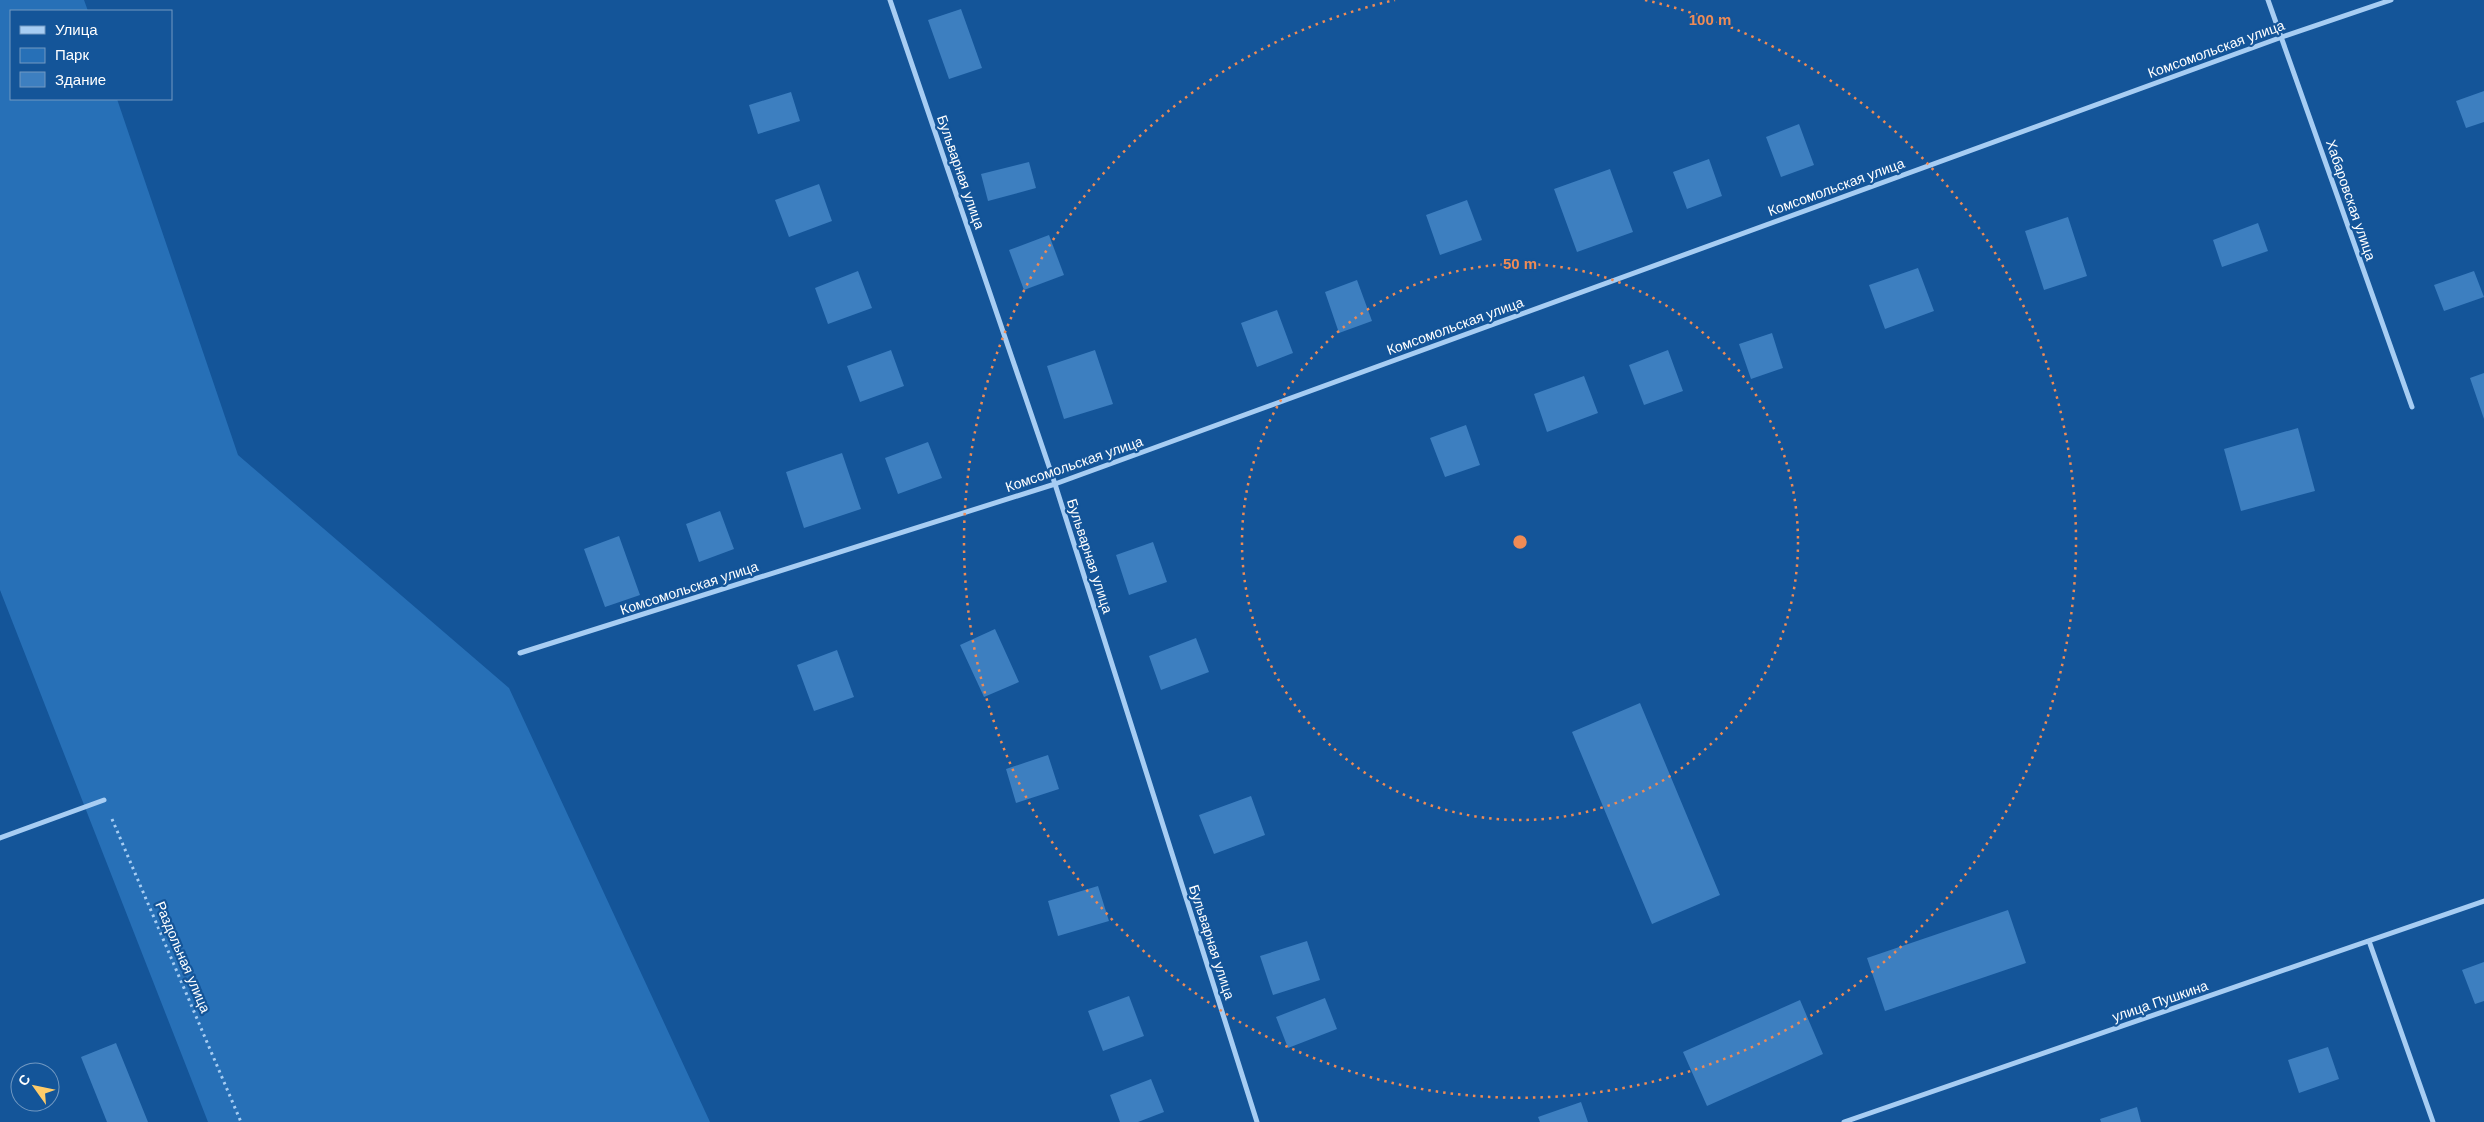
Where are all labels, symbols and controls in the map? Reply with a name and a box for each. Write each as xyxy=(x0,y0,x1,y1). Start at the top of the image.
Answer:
legend xyxy=(10,10,172,100)
text: 100 m xyxy=(1689,11,1731,28)
street label: Комсомольская улица xyxy=(2145,17,2287,81)
text: Улица xyxy=(55,21,98,38)
text: Парк xyxy=(55,46,89,63)
text: Здание xyxy=(55,71,106,88)
street label: Бульварная улица xyxy=(934,113,988,231)
street label: Хабаровская улица xyxy=(2323,138,2379,263)
street label: Комсомольская улица xyxy=(1765,155,1907,219)
text: 50 m xyxy=(1503,255,1537,272)
street label: Комсомольская улица xyxy=(1384,294,1526,358)
street label: Комсомольская улица xyxy=(1003,433,1145,495)
street label: Бульварная улица xyxy=(1064,497,1116,615)
centre of rings xyxy=(1511,533,1529,551)
street label: Комсомольская улица xyxy=(618,558,760,618)
street label: Бульварная улица xyxy=(1186,883,1238,1001)
street label: Раздольная улица xyxy=(152,899,214,1015)
street label: улица Пушкина xyxy=(2110,977,2210,1025)
north arrow xyxy=(10,1062,60,1112)
text: С xyxy=(15,1071,34,1089)

